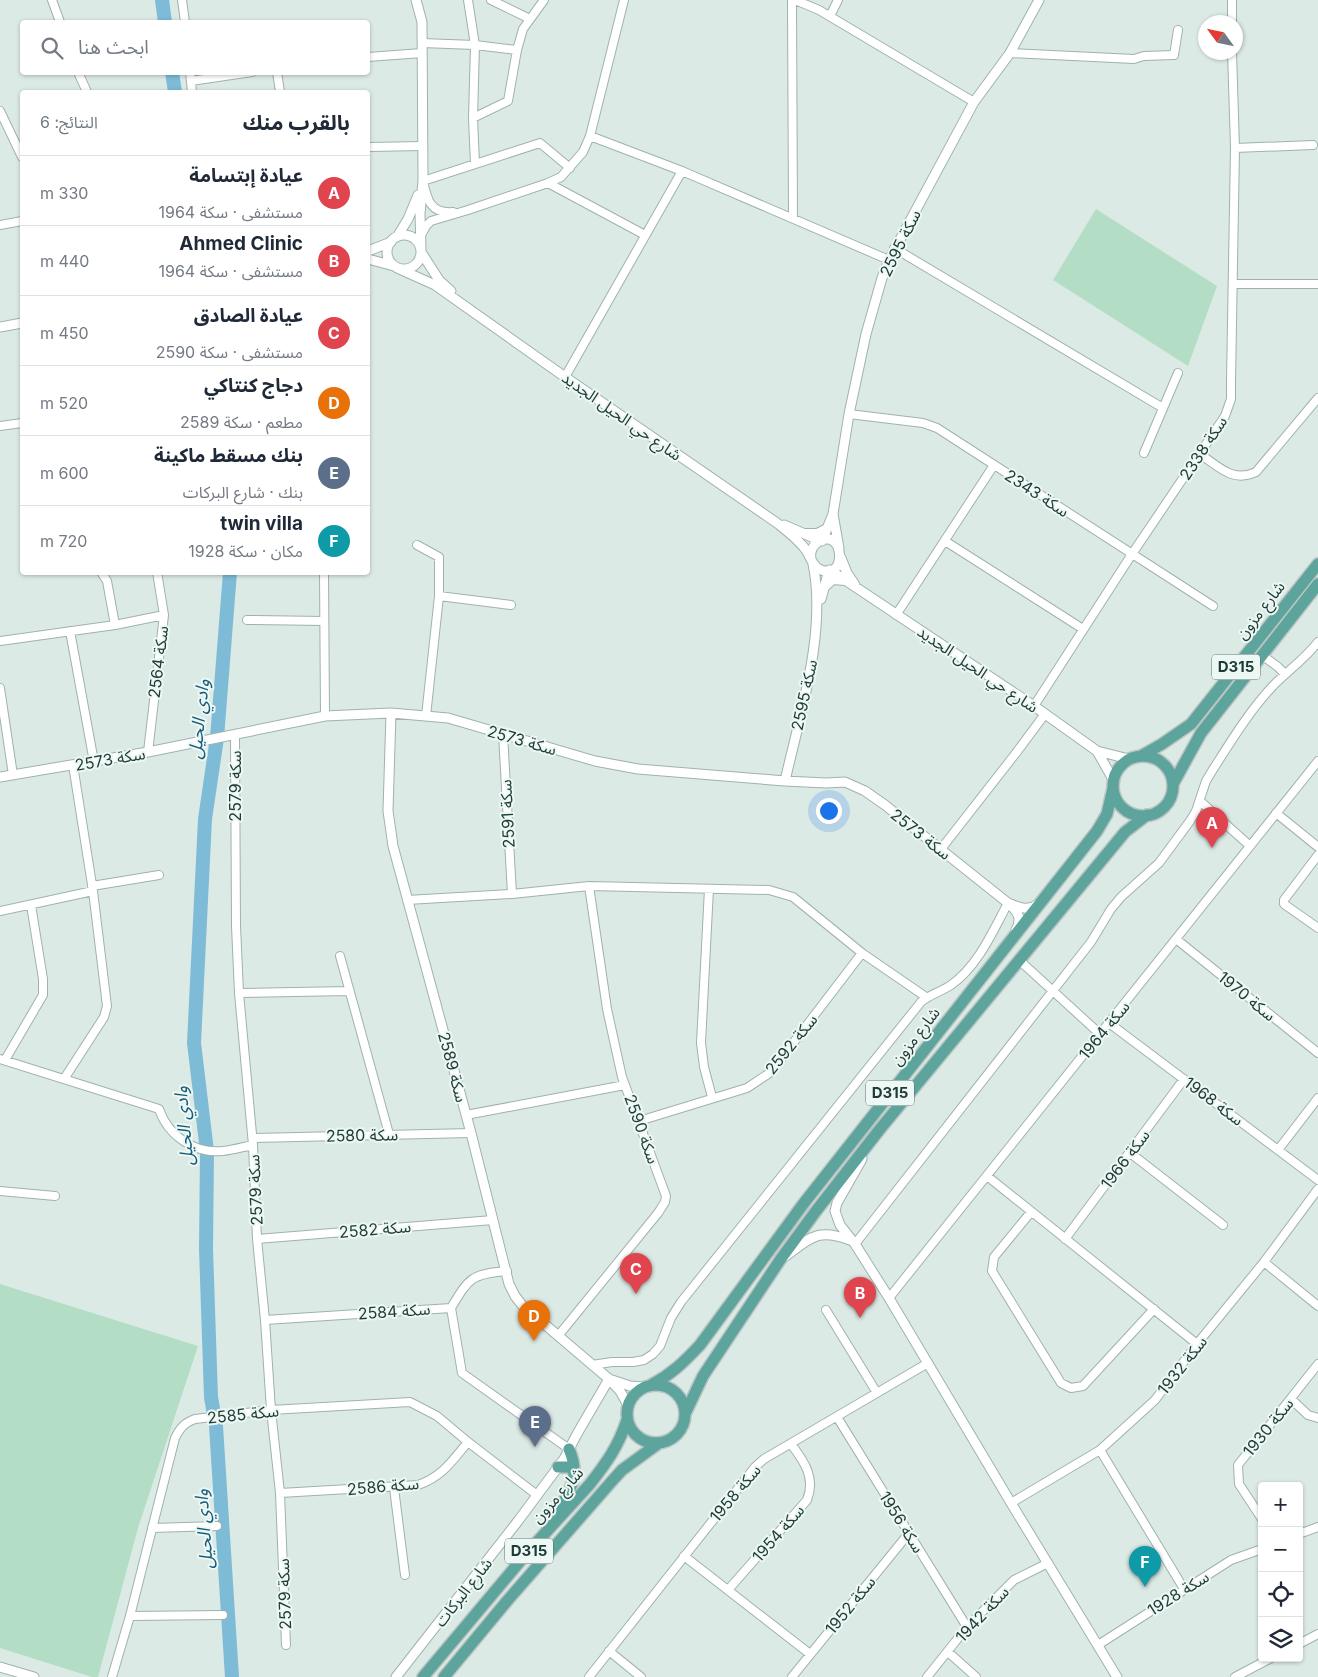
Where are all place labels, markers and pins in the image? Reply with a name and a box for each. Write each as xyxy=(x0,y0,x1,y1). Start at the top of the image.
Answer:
pin: A xyxy=(1196,807,1228,848)
pin: C xyxy=(620,1253,652,1294)
pin: B xyxy=(844,1277,876,1318)
pin: D xyxy=(518,1300,550,1341)
pin: E xyxy=(519,1406,551,1447)
pin: F xyxy=(1129,1546,1161,1587)

